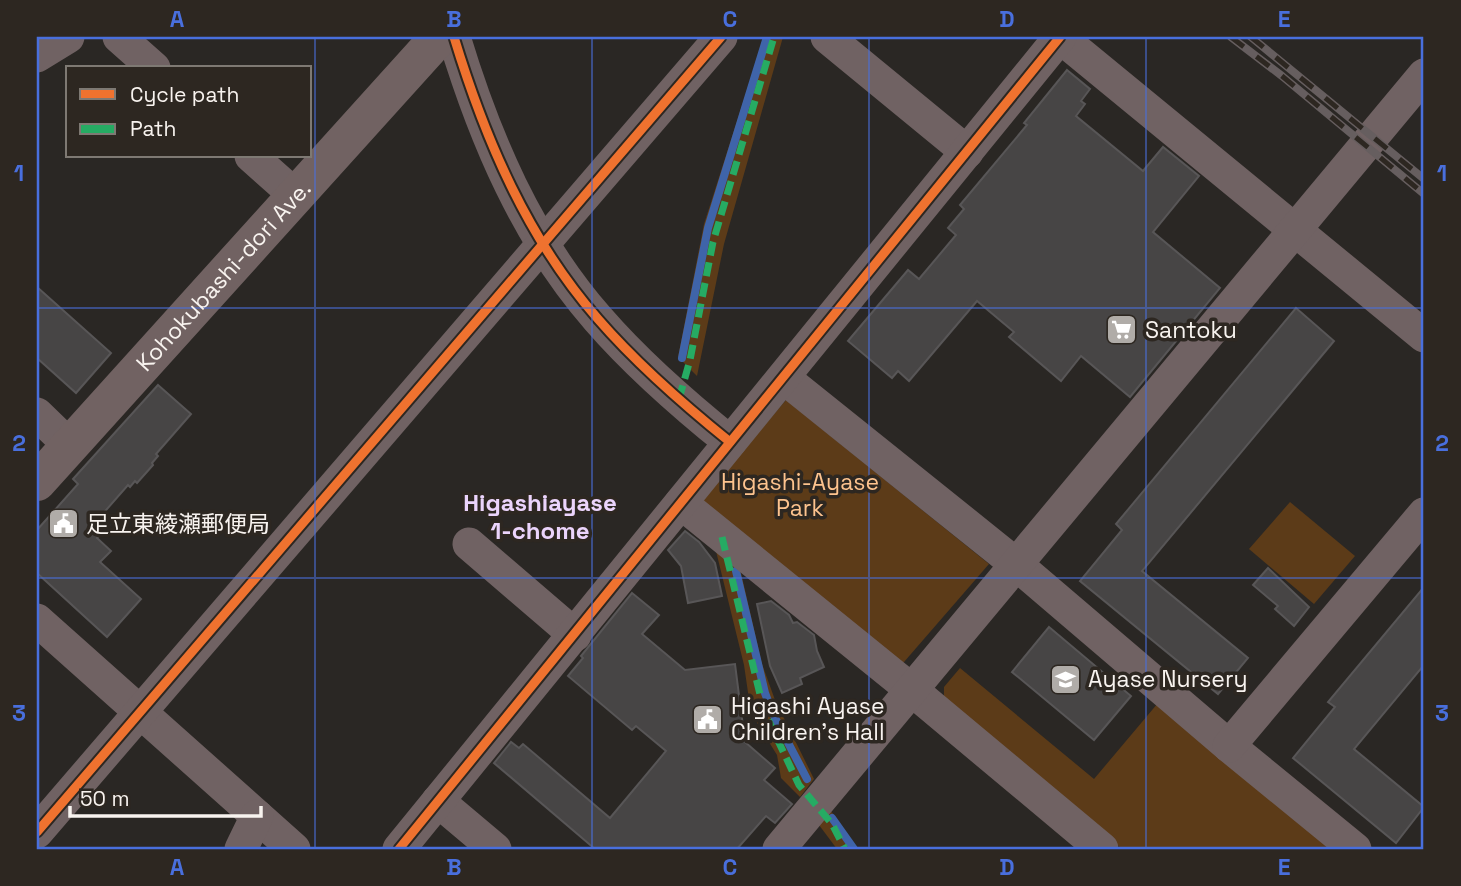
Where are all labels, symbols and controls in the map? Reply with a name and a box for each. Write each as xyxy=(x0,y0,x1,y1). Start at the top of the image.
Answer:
text: A xyxy=(170,4,185,34)
text: B xyxy=(446,4,462,34)
text: C xyxy=(723,4,737,34)
text: D xyxy=(999,4,1015,34)
text: E xyxy=(1278,4,1290,34)
legend xyxy=(66,66,312,158)
text: Cycle path xyxy=(130,81,239,108)
text: Path xyxy=(130,115,176,142)
text: 1 xyxy=(14,158,24,188)
text: 1 xyxy=(1437,158,1447,188)
street label: Kohokubashi-dori Ave. xyxy=(129,174,317,377)
supermarket icon: Santoku xyxy=(1105,313,1139,347)
place label: Santoku xyxy=(1145,315,1237,345)
text: 2 xyxy=(12,428,26,458)
text: 2 xyxy=(1435,428,1449,458)
park label: Higashi-Ayase Park xyxy=(721,467,879,523)
district label: Higashiayase 1-chome xyxy=(463,487,617,546)
public building icon: 足立東綾瀬郵便局 xyxy=(46,507,80,541)
place label: 足立東綾瀬郵便局 xyxy=(86,509,270,539)
school or university icon: Ayase Nursery xyxy=(1048,662,1082,696)
place label: Ayase Nursery xyxy=(1088,664,1248,694)
place label: Higashi Ayase Children's Hall xyxy=(731,691,885,747)
text: 3 xyxy=(12,698,26,728)
text: 3 xyxy=(1435,698,1449,728)
public building icon: Higashi Ayase Children's Hall xyxy=(691,702,725,736)
scale bar xyxy=(70,774,261,818)
text: 50 m xyxy=(80,785,130,812)
text: A xyxy=(170,852,185,882)
text: B xyxy=(446,852,462,882)
text: C xyxy=(723,852,737,882)
text: D xyxy=(999,852,1015,882)
text: E xyxy=(1278,852,1290,882)

